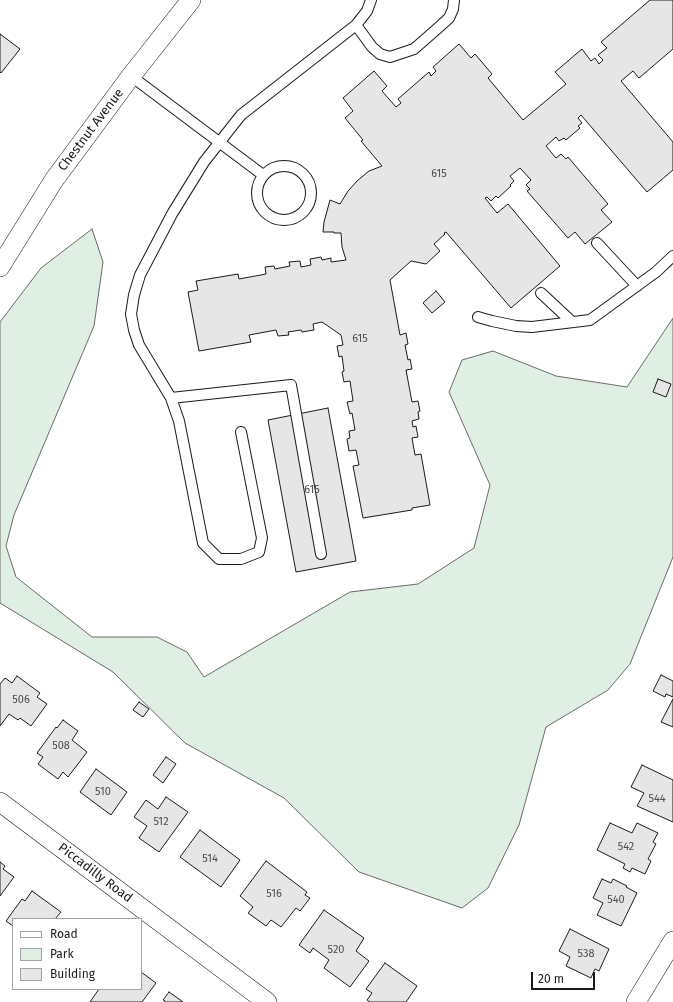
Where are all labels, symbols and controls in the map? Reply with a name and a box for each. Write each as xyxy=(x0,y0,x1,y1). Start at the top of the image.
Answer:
street label: Chestnut Avenue xyxy=(55,86,127,174)
house number: 615 xyxy=(431,167,447,181)
house number: 615 xyxy=(352,332,368,346)
house number: 615 xyxy=(304,483,320,497)
house number: 506 xyxy=(12,693,30,707)
house number: 508 xyxy=(52,739,70,753)
house number: 510 xyxy=(95,785,111,799)
house number: 544 xyxy=(648,792,666,806)
house number: 512 xyxy=(153,815,169,829)
street label: Piccadilly Road xyxy=(55,840,135,906)
house number: 542 xyxy=(618,840,634,854)
house number: 514 xyxy=(202,852,218,866)
house number: 516 xyxy=(266,887,282,901)
house number: 540 xyxy=(607,893,625,907)
legend xyxy=(12,918,142,990)
text: Road xyxy=(50,927,78,941)
house number: 520 xyxy=(328,943,344,957)
text: Park xyxy=(50,947,74,961)
house number: 538 xyxy=(578,947,594,961)
scale bar xyxy=(533,964,597,990)
text: Building xyxy=(50,967,95,981)
text: 20 m xyxy=(538,972,564,986)

